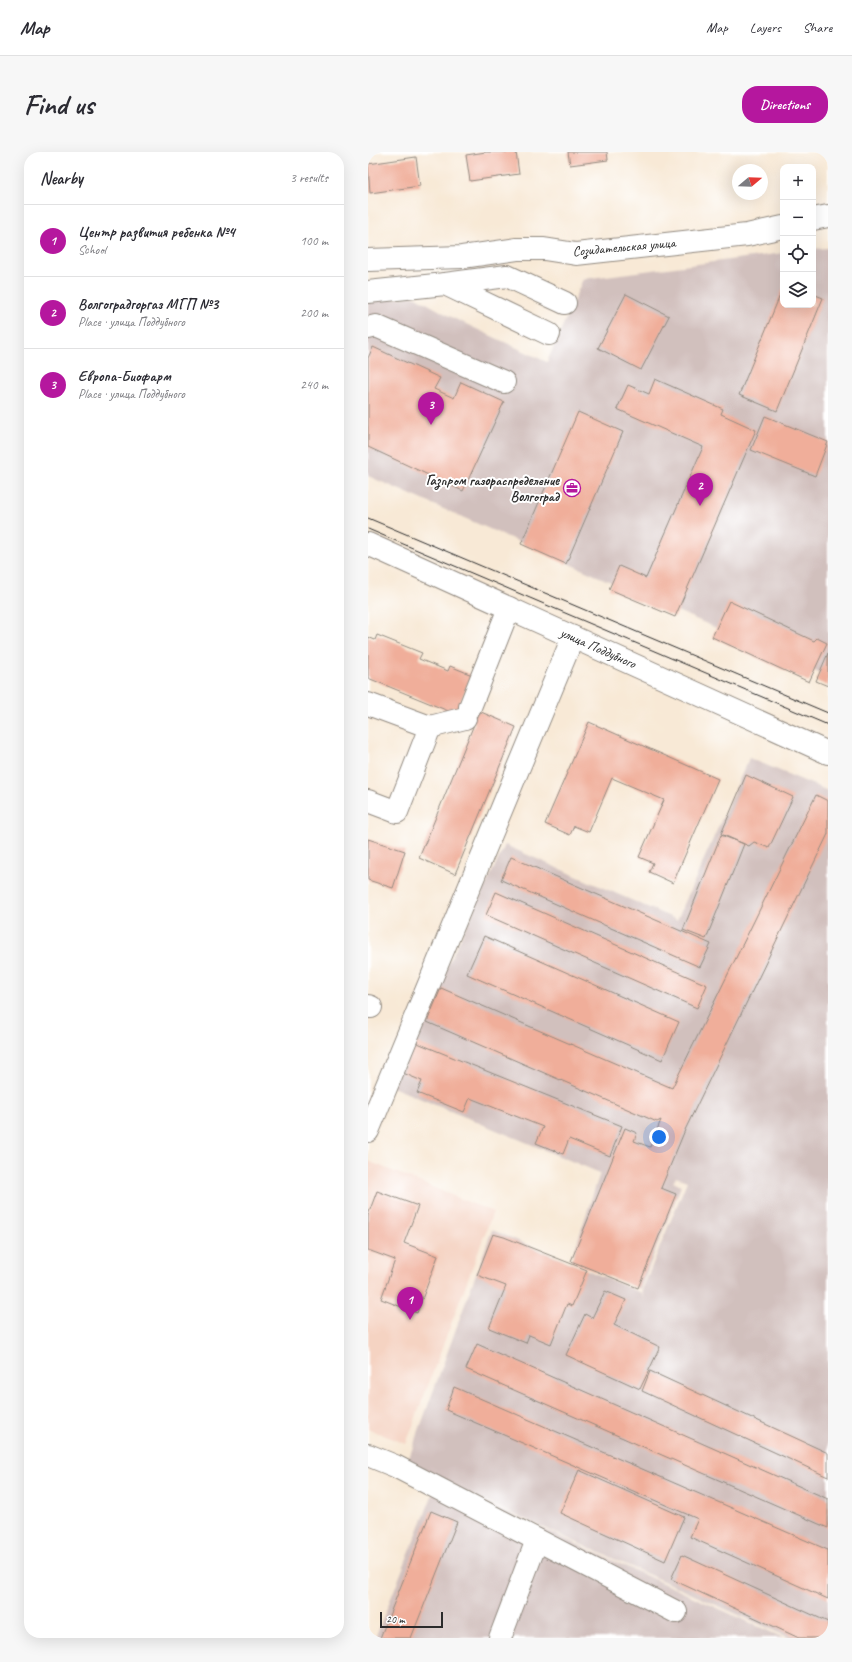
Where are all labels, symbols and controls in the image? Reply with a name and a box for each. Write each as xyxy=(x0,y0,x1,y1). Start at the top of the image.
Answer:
text: Map xyxy=(20,16,50,40)
text: Map xyxy=(706,19,728,36)
text: Layers xyxy=(750,19,781,36)
text: Share xyxy=(803,19,832,36)
button: Directions xyxy=(742,86,828,123)
text: Find us xyxy=(24,87,94,122)
north arrow xyxy=(732,164,768,200)
map controls xyxy=(780,164,816,308)
button: + xyxy=(780,164,816,200)
text: Nearby xyxy=(40,168,83,189)
text: 3 results xyxy=(290,170,328,186)
button: − xyxy=(780,200,816,236)
text: Центр развития ребенка №4 xyxy=(78,223,235,242)
text: 1 xyxy=(50,233,56,249)
text: 100 m xyxy=(300,233,328,249)
street label: Созидательская улица xyxy=(572,234,677,260)
button: locate xyxy=(780,236,816,272)
text: School xyxy=(78,242,106,258)
button: layers xyxy=(780,272,816,308)
text: Волгоградгоргаз МГП №3 xyxy=(78,295,218,314)
text: 2 xyxy=(50,305,56,321)
text: 200 m xyxy=(300,305,328,321)
text: Place · улица Поддубного xyxy=(78,314,185,330)
text: Европа-Биофарм xyxy=(78,367,171,386)
text: 3 xyxy=(50,377,56,393)
text: 240 m xyxy=(300,377,328,393)
text: Place · улица Поддубного xyxy=(78,386,185,402)
pin: 3 xyxy=(418,392,444,425)
place label: Газпром газораспределение Волгоград xyxy=(426,472,561,505)
pin: 2 xyxy=(687,473,713,506)
office icon: Газпром газораспределение Волгоград xyxy=(562,478,582,498)
street label: улица Поддубного xyxy=(557,623,639,673)
your location xyxy=(649,1127,669,1147)
pin: 1 xyxy=(397,1287,423,1320)
scale bar xyxy=(380,1610,443,1629)
text: 20 m xyxy=(386,1612,405,1626)

